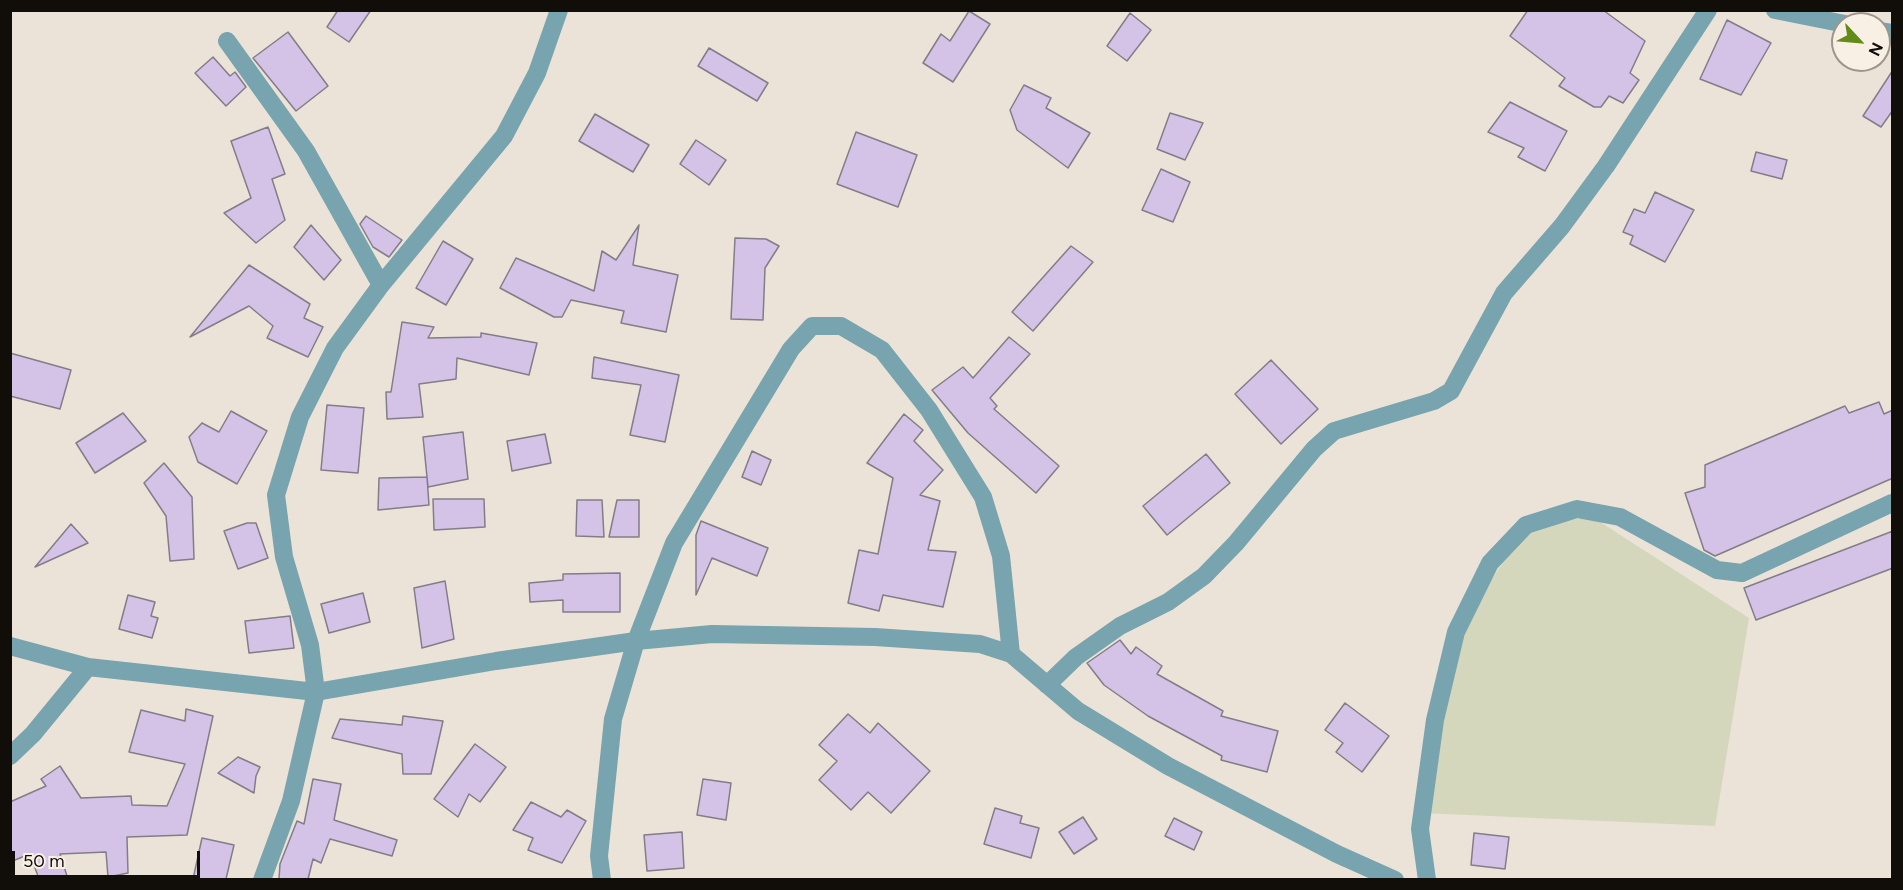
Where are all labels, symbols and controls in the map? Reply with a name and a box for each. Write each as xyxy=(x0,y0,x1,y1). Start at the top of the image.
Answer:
north arrow xyxy=(1831,12,1891,72)
text: N xyxy=(1865,40,1887,59)
scale bar xyxy=(15,839,202,877)
text: 50 m xyxy=(23,850,65,872)

